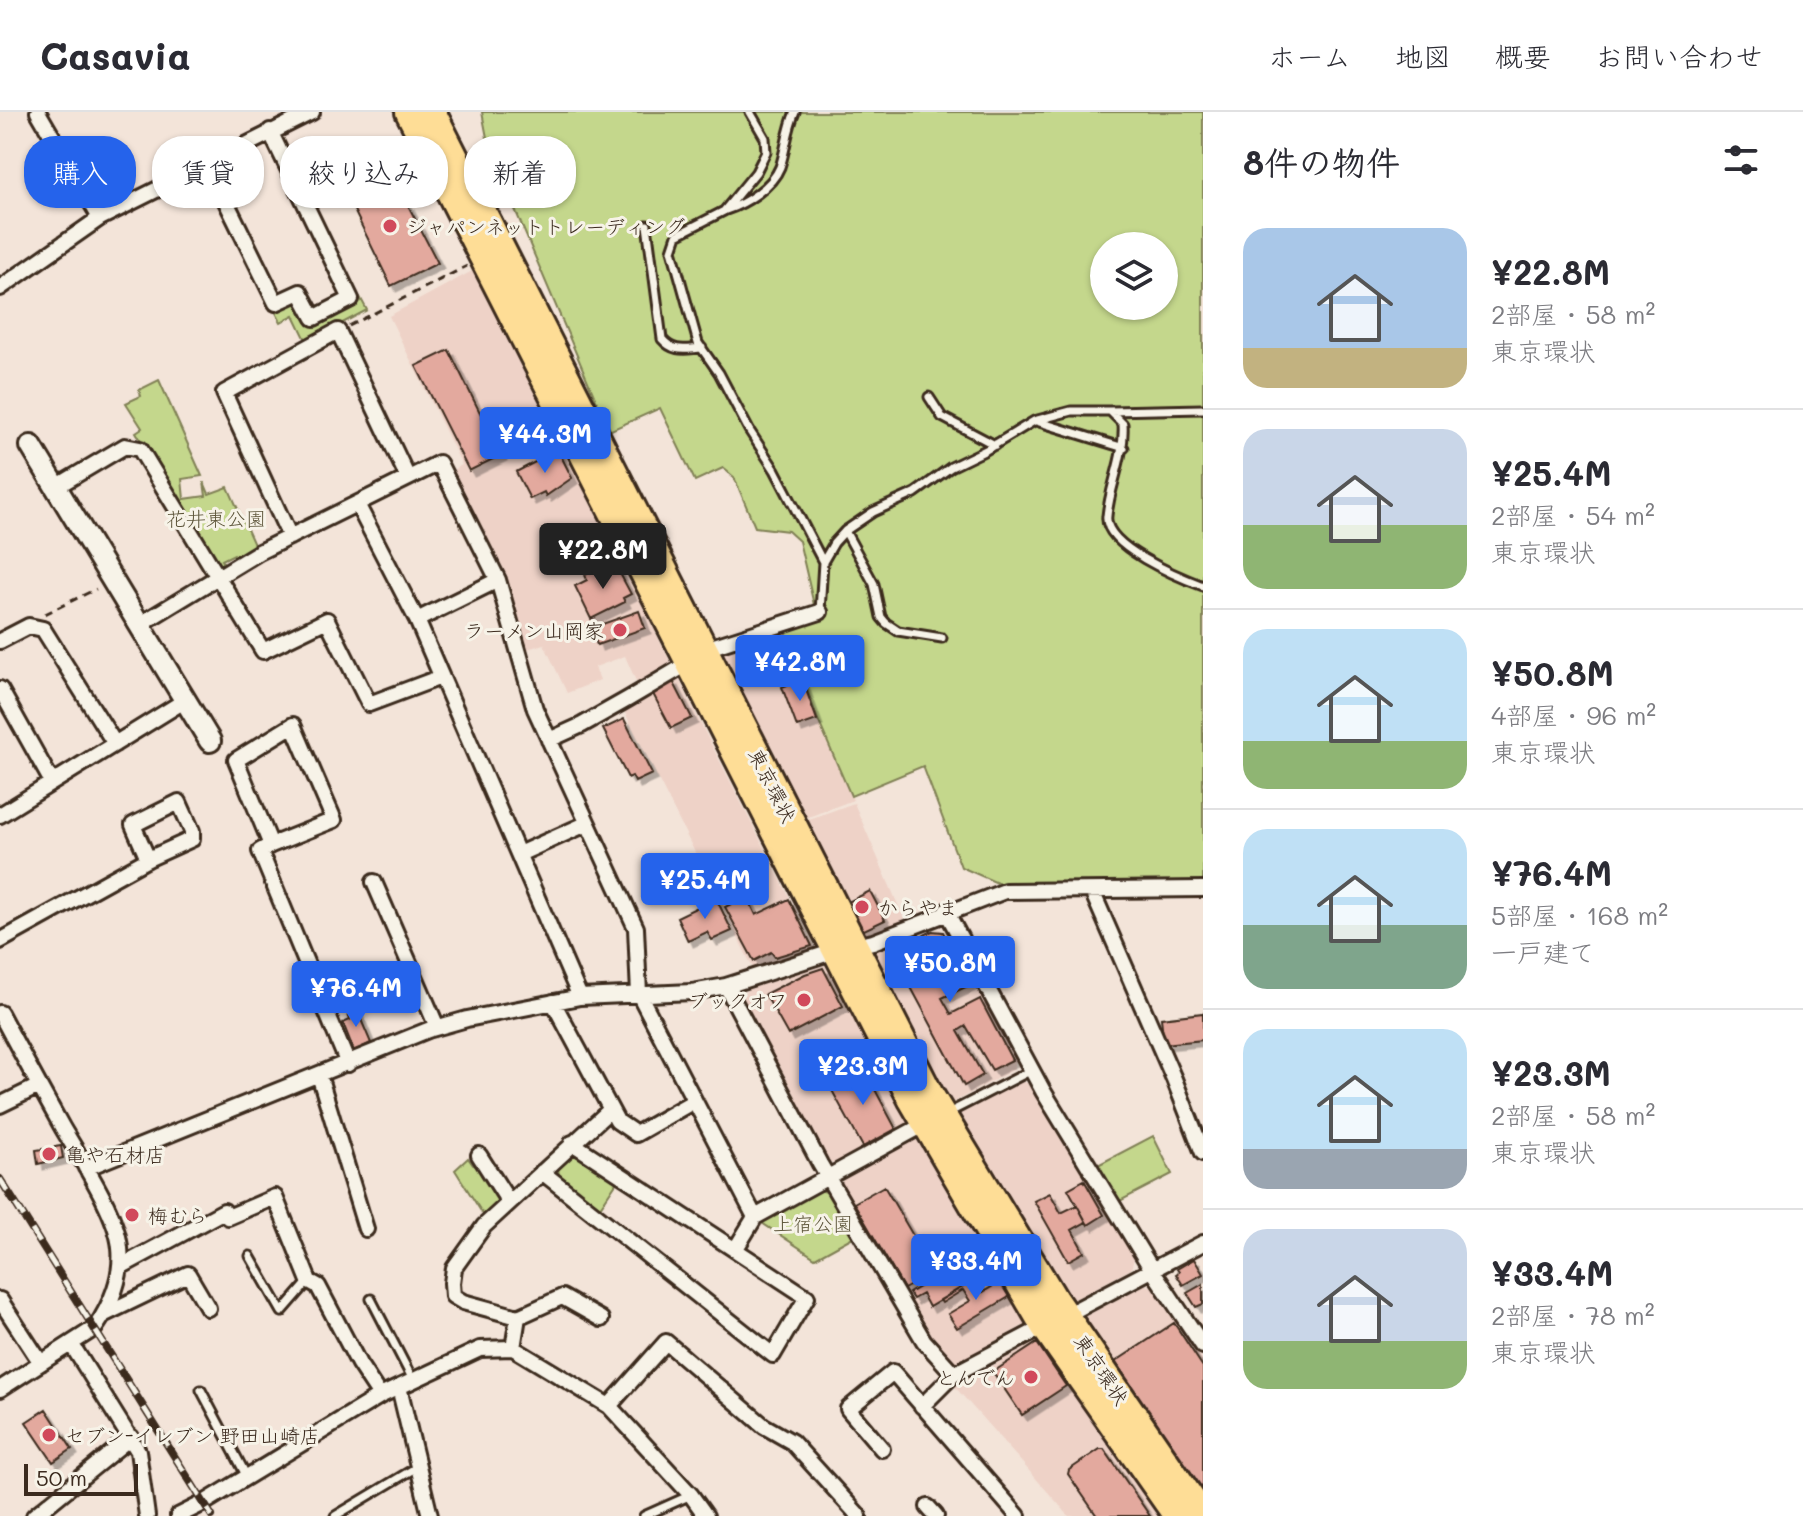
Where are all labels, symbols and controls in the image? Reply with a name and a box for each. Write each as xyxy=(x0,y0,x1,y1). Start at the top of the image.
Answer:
text: Casavia xyxy=(40,30,191,80)
text: ホーム xyxy=(1268,38,1351,74)
text: 地図 xyxy=(1395,38,1451,74)
text: 概要 xyxy=(1495,38,1551,74)
text: お問い合わせ xyxy=(1595,38,1763,74)
chip: 購入 xyxy=(24,136,136,208)
chip: 賃貸 xyxy=(152,136,264,208)
chip: 絞り込み xyxy=(280,136,448,208)
chip: 新着 xyxy=(464,136,576,208)
icon: filters xyxy=(1719,138,1763,182)
text: 8件の物件 xyxy=(1243,139,1400,184)
place label: ジャパンネットトレーディング xyxy=(406,213,685,239)
marker: ジャパンネットトレーディング xyxy=(381,217,399,235)
map controls xyxy=(1090,232,1178,320)
button: layers xyxy=(1090,232,1178,320)
text: ¥22.8M xyxy=(1491,249,1610,294)
icon: home xyxy=(1307,260,1403,356)
text: 2部屋 · 58 m² xyxy=(1491,297,1655,331)
text: 東京環状 xyxy=(1491,334,1595,368)
pin: ¥44.3M xyxy=(480,407,610,475)
text: ¥44.3M xyxy=(498,416,592,450)
text: ¥25.4M xyxy=(1491,450,1612,495)
icon: home xyxy=(1307,461,1403,557)
text: 2部屋 · 54 m² xyxy=(1491,498,1655,532)
park label: 花井東公園 xyxy=(166,505,266,531)
pin: ¥22.8M xyxy=(538,523,668,591)
text: ¥22.8M xyxy=(557,532,649,566)
text: 東京環状 xyxy=(1491,535,1595,569)
place label: ラーメン山岡家 xyxy=(464,617,604,643)
marker: ラーメン山岡家 xyxy=(611,621,629,639)
pin: ¥42.8M xyxy=(735,635,865,703)
text: ¥42.8M xyxy=(753,644,847,678)
text: ¥50.8M xyxy=(1491,650,1614,695)
icon: home xyxy=(1307,661,1403,757)
text: 4部屋 · 96 m² xyxy=(1491,698,1656,732)
text: 東京環状 xyxy=(1491,735,1595,769)
street label: 東京環状 xyxy=(743,743,803,827)
text: ¥76.4M xyxy=(1491,850,1612,895)
pin: ¥25.4M xyxy=(640,853,770,921)
icon: home xyxy=(1307,861,1403,957)
text: ¥25.4M xyxy=(659,862,751,896)
place label: からやま xyxy=(878,894,958,920)
marker: からやま xyxy=(853,898,871,916)
text: 5部屋 · 168 m² xyxy=(1491,898,1668,932)
text: 一戸建て xyxy=(1491,935,1595,969)
pin: ¥50.8M xyxy=(885,936,1015,1004)
text: ¥50.8M xyxy=(903,945,997,979)
pin: ¥76.4M xyxy=(291,961,421,1029)
text: ¥76.4M xyxy=(310,970,402,1004)
place label: ブックオフ xyxy=(688,987,788,1013)
marker: ブックオフ xyxy=(795,991,813,1009)
pin: ¥23.3M xyxy=(798,1039,928,1107)
text: ¥23.3M xyxy=(817,1048,909,1082)
text: ¥23.3M xyxy=(1491,1050,1611,1095)
icon: home xyxy=(1307,1061,1403,1157)
text: 2部屋 · 58 m² xyxy=(1491,1098,1655,1132)
text: 東京環状 xyxy=(1491,1135,1595,1169)
place label: 亀や石材店 xyxy=(65,1141,165,1167)
marker: 亀や石材店 xyxy=(40,1145,58,1163)
place label: 梅むら xyxy=(148,1202,208,1228)
marker: 梅むら xyxy=(123,1206,141,1224)
park label: 上宿公園 xyxy=(773,1210,853,1236)
pin: ¥33.4M xyxy=(911,1234,1041,1302)
text: ¥33.4M xyxy=(929,1243,1023,1277)
text: ¥33.4M xyxy=(1491,1250,1614,1295)
icon: home xyxy=(1307,1261,1403,1357)
text: 2部屋 · 78 m² xyxy=(1491,1298,1655,1332)
street label: 東京環状 xyxy=(1069,1329,1135,1409)
text: 東京環状 xyxy=(1491,1335,1595,1369)
place label: とんでん xyxy=(936,1364,1015,1390)
marker: とんでん xyxy=(1022,1368,1040,1386)
place label: セブン-イレブン 野田山崎店 xyxy=(65,1422,320,1448)
marker: セブン-イレブン 野田山崎店 xyxy=(40,1426,58,1444)
scale bar xyxy=(24,1460,138,1496)
text: 50 m xyxy=(36,1463,87,1492)

